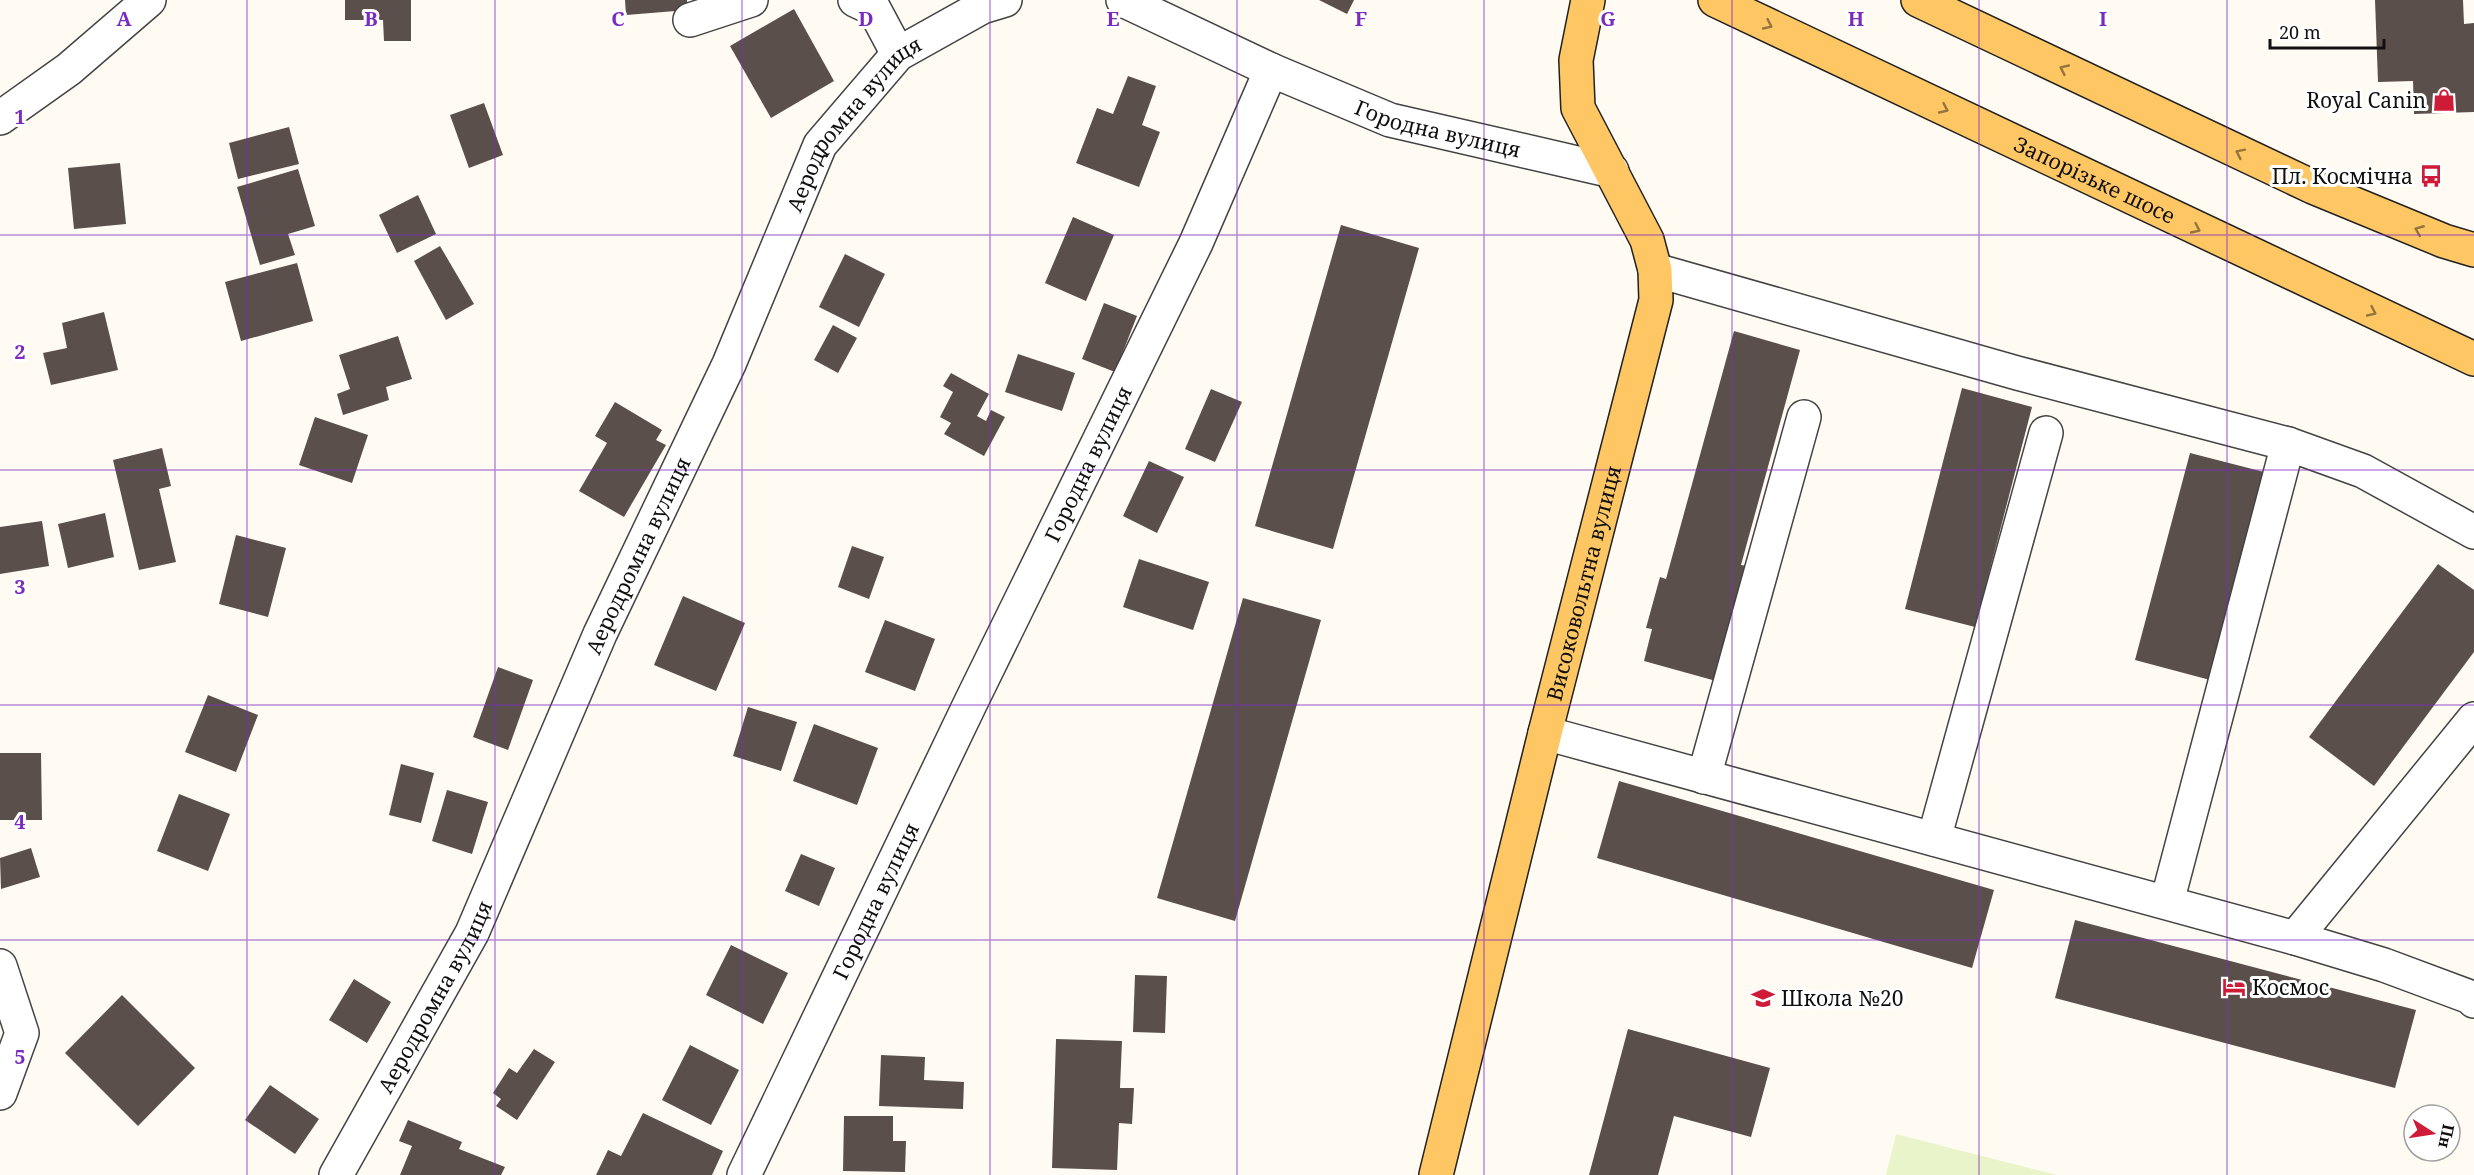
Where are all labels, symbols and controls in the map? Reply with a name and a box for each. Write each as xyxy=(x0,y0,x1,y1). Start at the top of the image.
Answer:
text: A xyxy=(116,5,132,32)
text: B xyxy=(364,5,378,32)
text: C xyxy=(611,5,625,32)
text: D xyxy=(858,5,874,32)
text: E xyxy=(1106,5,1120,32)
text: F xyxy=(1355,5,1367,32)
text: G xyxy=(1600,5,1616,32)
text: H xyxy=(1848,5,1864,32)
text: I xyxy=(2099,5,2107,32)
scale bar xyxy=(2270,12,2384,50)
one-way arrow xyxy=(1761,18,1772,30)
text: 20 m xyxy=(2279,20,2321,44)
street label: Аеродромна вулиця xyxy=(780,30,926,216)
one-way arrow xyxy=(2059,65,2070,77)
place label: Royal Canin xyxy=(2306,86,2426,114)
shop icon: Royal Canin xyxy=(2431,87,2457,113)
street label: Городна вулиця xyxy=(1351,93,1524,164)
one-way arrow xyxy=(1937,102,1948,114)
text: 1 xyxy=(14,103,26,130)
street label: Запорізьке шосе xyxy=(2010,130,2180,230)
one-way arrow xyxy=(2236,148,2247,160)
place label: Пл. Космічна xyxy=(2272,162,2413,190)
bus stop icon: Пл. Космічна xyxy=(2418,163,2444,189)
one-way arrow xyxy=(2189,221,2200,233)
one-way arrow xyxy=(2414,225,2425,238)
one-way arrow xyxy=(2366,304,2377,316)
text: 2 xyxy=(14,338,26,365)
street label: Городна вулиця xyxy=(1038,381,1138,546)
street label: Аеродромна вулиця xyxy=(579,452,697,658)
street label: Високовольтна вулиця xyxy=(1540,462,1627,704)
text: 3 xyxy=(14,573,26,600)
text: 4 xyxy=(14,808,26,835)
street label: Городна вулиця xyxy=(826,818,925,984)
street label: Аеродромна вулиця xyxy=(371,896,498,1098)
place label: Космос xyxy=(2252,973,2329,1001)
hotel icon: Космос xyxy=(2221,974,2247,1000)
place label: Школа №20 xyxy=(1781,984,1903,1012)
school or university icon: Школа №20 xyxy=(1750,985,1776,1011)
text: 5 xyxy=(14,1043,26,1070)
north arrow xyxy=(2402,1103,2462,1163)
text: Пн xyxy=(2433,1122,2460,1150)

